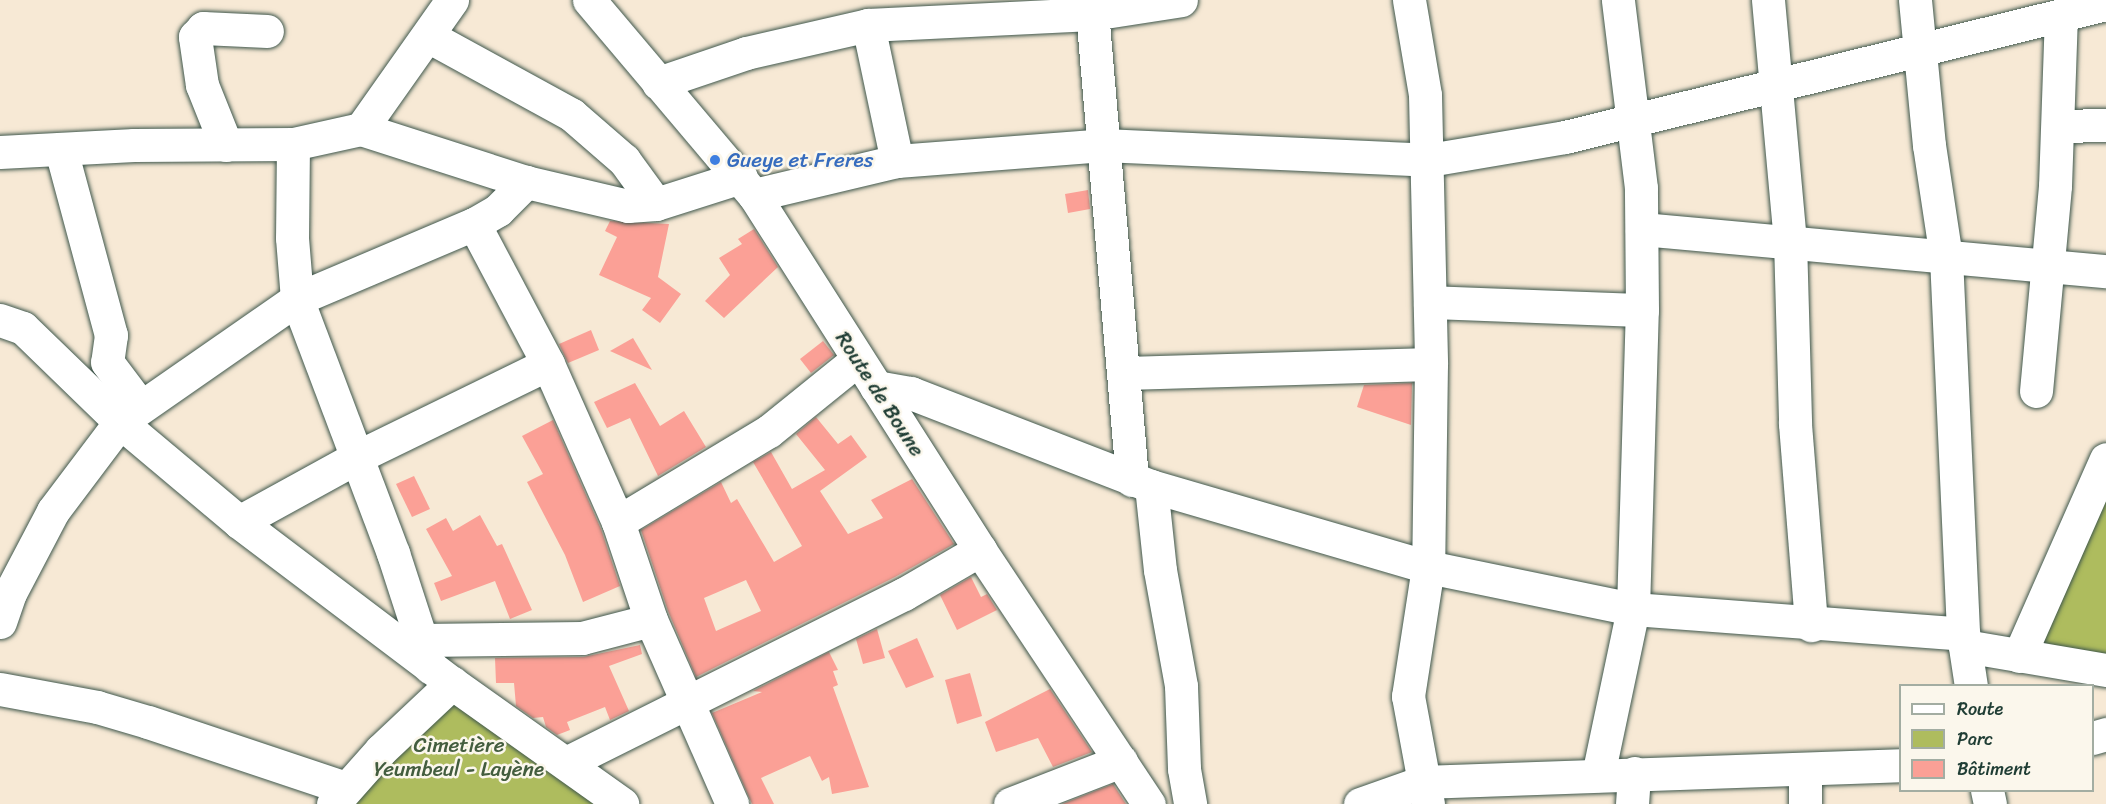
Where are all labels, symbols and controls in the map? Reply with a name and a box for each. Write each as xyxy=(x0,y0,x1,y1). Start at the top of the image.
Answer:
place label: Gueye et Freres xyxy=(727,147,873,173)
marker: Gueye et Freres xyxy=(708,153,722,167)
street label: Route de Boune xyxy=(830,327,930,461)
legend xyxy=(1899,684,2094,792)
text: Route xyxy=(1957,693,2003,725)
text: Parc xyxy=(1957,723,1993,755)
park label: Cimetière Yeumbeul - Layène xyxy=(374,732,544,782)
text: Bâtiment xyxy=(1957,753,2031,785)

